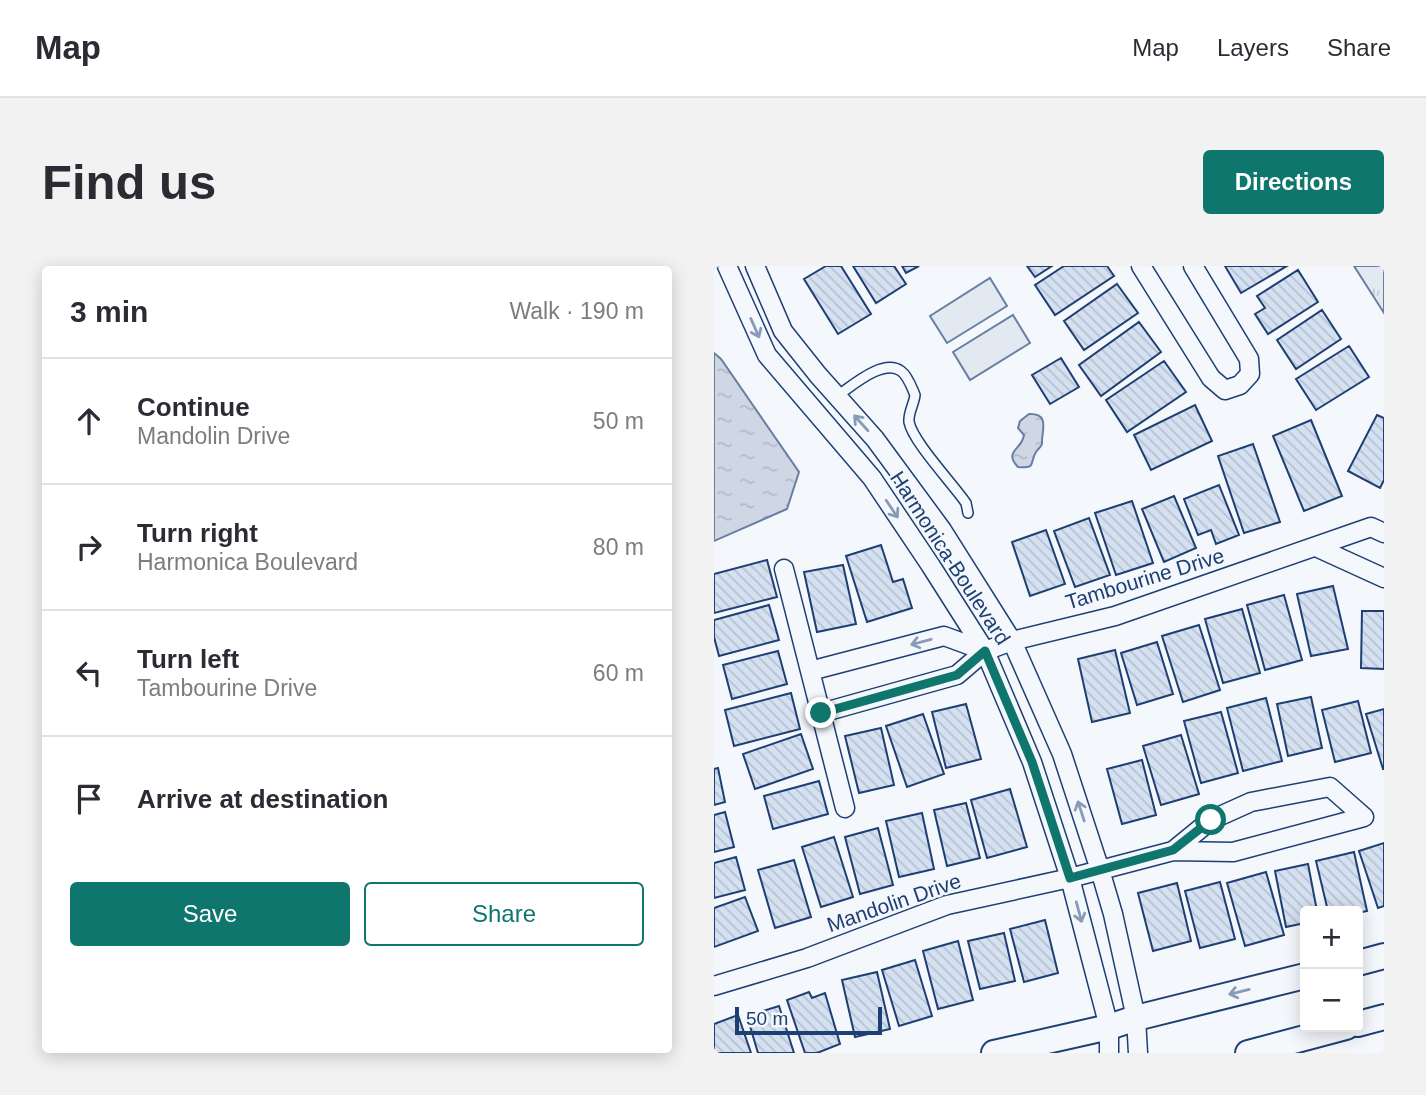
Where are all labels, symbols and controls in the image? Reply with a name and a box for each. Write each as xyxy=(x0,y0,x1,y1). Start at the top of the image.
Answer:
text: Map xyxy=(35,29,101,66)
text: Map xyxy=(1132,34,1179,61)
text: Layers xyxy=(1217,34,1289,61)
text: Share xyxy=(1327,34,1391,61)
button: Directions xyxy=(1203,150,1384,214)
text: Find us xyxy=(42,155,216,209)
text: 3 min xyxy=(70,295,148,328)
text: Walk · 190 m xyxy=(509,298,644,324)
one-way arrow xyxy=(749,317,762,339)
text: Continue xyxy=(137,392,250,422)
icon: ahead xyxy=(70,402,108,440)
text: 50 m xyxy=(593,408,644,434)
one-way arrow xyxy=(853,415,869,433)
text: Mandolin Drive xyxy=(137,423,290,449)
street label: Harmonica Boulevard xyxy=(886,467,1015,649)
one-way arrow xyxy=(885,498,899,518)
text: Turn right xyxy=(137,518,258,548)
icon: right xyxy=(70,528,108,566)
text: 80 m xyxy=(593,534,644,560)
street label: Tambourine Drive xyxy=(1063,543,1227,614)
text: Harmonica Boulevard xyxy=(137,549,358,575)
one-way arrow xyxy=(910,636,933,649)
text: Turn left xyxy=(137,644,239,674)
icon: left xyxy=(70,654,108,692)
text: 60 m xyxy=(593,660,644,686)
text: Tambourine Drive xyxy=(137,675,317,701)
route end xyxy=(805,697,836,728)
icon: arrive xyxy=(70,780,108,818)
text: Arrive at destination xyxy=(137,784,388,814)
one-way arrow xyxy=(1073,800,1086,822)
route start xyxy=(1195,804,1226,835)
street label: Mandolin Drive xyxy=(824,869,964,936)
button: Save xyxy=(70,882,350,946)
button: Share xyxy=(364,882,644,946)
one-way arrow xyxy=(1074,901,1087,923)
map controls xyxy=(1300,906,1363,1032)
button: + xyxy=(1300,906,1363,969)
button: − xyxy=(1300,969,1363,1032)
one-way arrow xyxy=(1228,986,1251,999)
scale bar xyxy=(735,1004,882,1036)
text: 50 m xyxy=(746,1008,788,1029)

